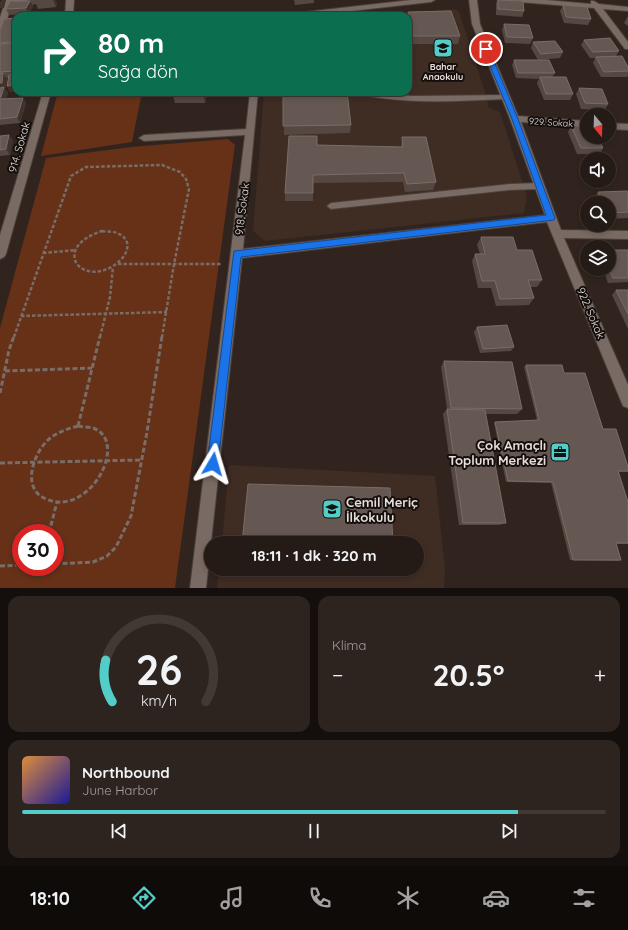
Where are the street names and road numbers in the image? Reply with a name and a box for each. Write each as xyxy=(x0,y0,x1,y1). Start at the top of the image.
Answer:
street label: 929. Sokak xyxy=(529,115,574,129)
street label: 914. Sokak xyxy=(5,120,33,174)
street label: 918. Sokak xyxy=(232,182,252,236)
street label: 922. Sokak xyxy=(574,285,608,341)

